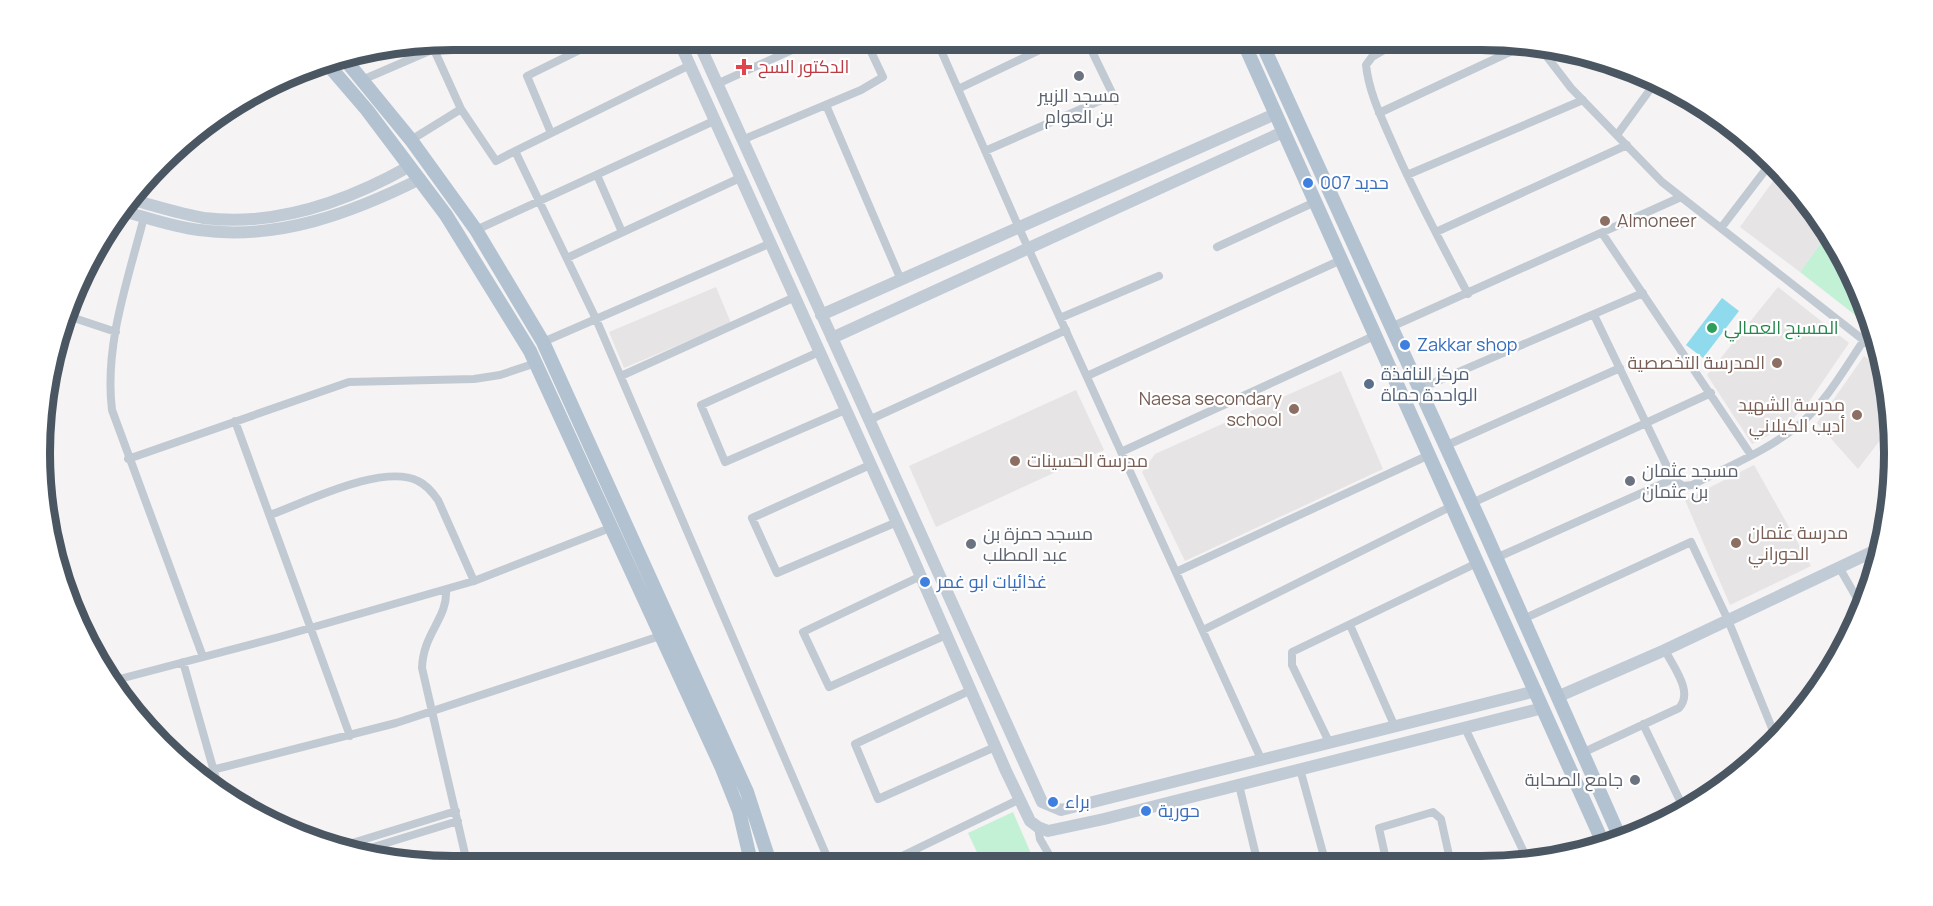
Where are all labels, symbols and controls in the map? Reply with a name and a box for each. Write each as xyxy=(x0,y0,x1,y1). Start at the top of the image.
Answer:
place label: الدكتور السح xyxy=(758,54,849,79)
marker: الدكتور السح xyxy=(735,58,753,76)
marker: مسجد الزبير بن العوام xyxy=(1072,69,1086,83)
place label: مسجد الزبير بن العوام xyxy=(1037,83,1120,129)
place label: حديد 007 xyxy=(1320,170,1389,194)
marker: حديد 007 xyxy=(1301,176,1315,190)
place label: Almoneer xyxy=(1617,208,1697,232)
marker: Almoneer xyxy=(1598,214,1612,228)
place label: المسبح العمالي xyxy=(1724,315,1839,342)
marker: المسبح العمالي xyxy=(1705,321,1719,335)
place label: Zakkar shop xyxy=(1417,332,1517,356)
marker: Zakkar shop xyxy=(1398,338,1412,352)
place label: المدرسة التخصصية xyxy=(1627,350,1765,374)
marker: المدرسة التخصصية xyxy=(1770,356,1784,370)
place label: مركز النافذة الواحدة حماة xyxy=(1381,361,1478,406)
marker: مركز النافذة الواحدة حماة xyxy=(1362,377,1376,391)
place label: Naesa secondary school xyxy=(1139,386,1282,431)
place label: مدرسة الشهيد أديب الكيلاني xyxy=(1738,392,1845,440)
marker: Naesa secondary school xyxy=(1287,402,1301,416)
marker: مدرسة الشهيد أديب الكيلاني xyxy=(1850,408,1864,422)
place label: مدرسة الحسينات xyxy=(1027,448,1148,472)
marker: مدرسة الحسينات xyxy=(1008,454,1022,468)
place label: مسجد عثمان بن عثمان xyxy=(1642,458,1739,503)
marker: مسجد عثمان بن عثمان xyxy=(1623,474,1637,488)
place label: مدرسة عثمان الحوراني xyxy=(1748,520,1848,568)
place label: مسجد حمزة بن عبد المطلب xyxy=(983,521,1093,566)
marker: مدرسة عثمان الحوراني xyxy=(1729,536,1743,550)
marker: مسجد حمزة بن عبد المطلب xyxy=(964,537,978,551)
place label: غذائيات ابو غمر xyxy=(936,569,1047,593)
marker: غذائيات ابو غمر xyxy=(918,575,932,589)
place label: جامع الصحابة xyxy=(1525,767,1623,792)
marker: جامع الصحابة xyxy=(1628,773,1642,787)
place label: براء xyxy=(1065,789,1090,813)
marker: براء xyxy=(1046,795,1060,809)
place label: حورية xyxy=(1158,798,1200,822)
marker: حورية xyxy=(1139,804,1153,818)

